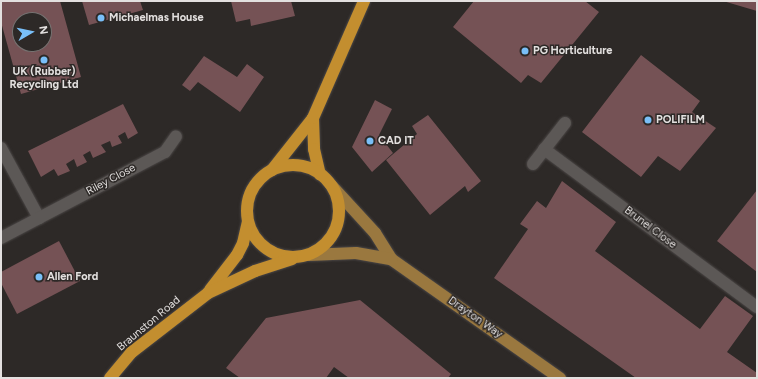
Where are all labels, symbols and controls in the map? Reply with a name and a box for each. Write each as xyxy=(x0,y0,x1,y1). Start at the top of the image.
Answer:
place label: Michaelmas House xyxy=(109,11,204,25)
north arrow xyxy=(12,12,52,52)
marker: Michaelmas House xyxy=(96,13,106,23)
text: N xyxy=(36,25,50,35)
place label: PG Horticulture xyxy=(533,44,612,58)
marker: PG Horticulture xyxy=(520,46,530,56)
marker: UK (Rubber) Recycling Ltd xyxy=(39,55,49,65)
place label: UK (Rubber) Recycling Ltd xyxy=(10,66,78,92)
place label: POLIFILM xyxy=(656,113,705,127)
marker: POLIFILM xyxy=(643,115,653,125)
place label: CAD IT xyxy=(378,134,414,148)
marker: CAD IT xyxy=(365,136,375,146)
street label: Riley Close xyxy=(84,161,138,199)
street label: Brunel Close xyxy=(621,204,679,252)
place label: Allen Ford xyxy=(47,270,98,284)
marker: Allen Ford xyxy=(34,272,44,282)
street label: Braunston Road xyxy=(115,294,183,354)
street label: Drayton Way xyxy=(445,294,505,342)

